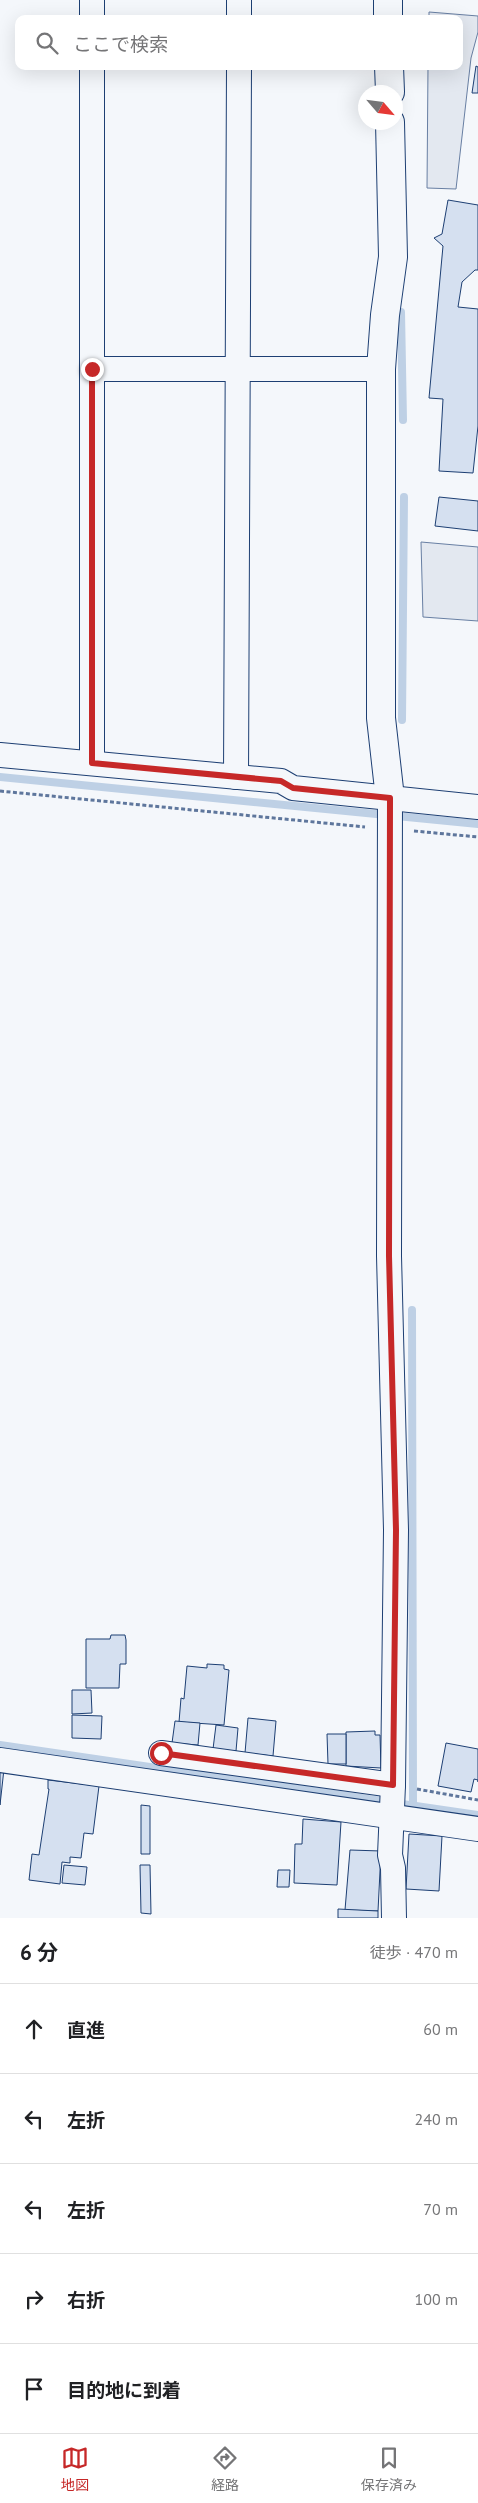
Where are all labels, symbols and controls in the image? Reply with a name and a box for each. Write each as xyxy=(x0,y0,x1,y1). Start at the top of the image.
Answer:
search box xyxy=(15,15,463,70)
icon: search xyxy=(33,29,61,57)
text: ここで検索 xyxy=(73,32,168,56)
north arrow xyxy=(358,85,403,130)
route end xyxy=(81,358,104,381)
route start xyxy=(150,1742,173,1765)
text: 6 分 xyxy=(20,1939,58,1966)
text: 徒歩 · 470 m xyxy=(370,1942,458,1962)
icon: ahead xyxy=(20,2015,48,2043)
text: 直進 xyxy=(67,2018,105,2042)
text: 60 m xyxy=(423,2019,458,2039)
icon: left xyxy=(20,2105,48,2133)
text: 左折 xyxy=(67,2108,105,2132)
text: 240 m xyxy=(415,2109,458,2129)
icon: left xyxy=(20,2195,48,2223)
text: 左折 xyxy=(67,2198,105,2222)
text: 70 m xyxy=(423,2199,458,2219)
icon: right xyxy=(20,2285,48,2313)
text: 右折 xyxy=(67,2288,105,2312)
text: 100 m xyxy=(415,2289,458,2309)
icon: arrive xyxy=(20,2375,48,2403)
text: 目的地に到着 xyxy=(67,2378,181,2402)
tab: 地図 xyxy=(61,2444,89,2494)
tab: 経路 xyxy=(211,2444,239,2494)
tab: 保存済み xyxy=(361,2444,417,2494)

